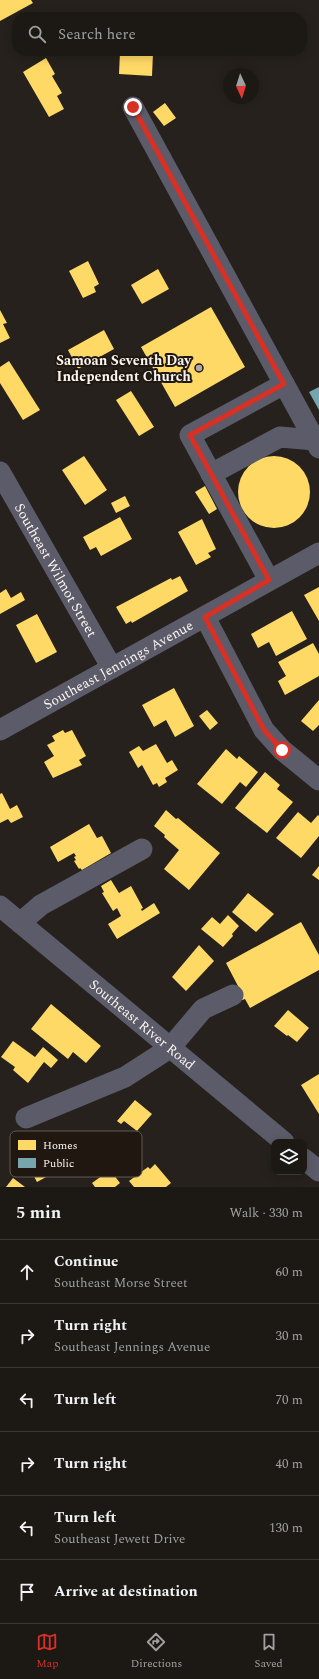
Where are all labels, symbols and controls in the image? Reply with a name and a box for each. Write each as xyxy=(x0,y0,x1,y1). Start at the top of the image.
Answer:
search box xyxy=(12,12,307,56)
icon: search xyxy=(26,23,48,45)
text: Search here xyxy=(58,23,136,46)
north arrow xyxy=(223,68,259,104)
route end xyxy=(124,98,142,116)
place label: Samoan Seventh Day Independent Church xyxy=(56,350,192,387)
marker: Samoan Seventh Day Independent Church xyxy=(194,363,204,373)
street label: Southeast Wilmot Street xyxy=(9,499,103,641)
street label: Southeast Jennings Avenue xyxy=(39,614,197,715)
route start xyxy=(273,741,291,759)
street label: Southeast River Road xyxy=(85,974,200,1075)
legend xyxy=(10,1131,142,1177)
text: Homes xyxy=(43,1137,77,1154)
map controls xyxy=(271,1139,307,1175)
button: layers xyxy=(271,1139,307,1175)
text: Public xyxy=(43,1155,74,1172)
text: 5 min xyxy=(16,1200,61,1226)
text: Walk · 330 m xyxy=(229,1203,303,1223)
text: Continue xyxy=(54,1250,119,1273)
icon: ahead xyxy=(16,1261,38,1283)
text: 60 m xyxy=(276,1262,303,1282)
text: Southeast Morse Street xyxy=(54,1273,188,1293)
text: Turn right xyxy=(54,1314,127,1337)
icon: right xyxy=(16,1325,38,1347)
text: 30 m xyxy=(276,1326,303,1346)
text: Southeast Jennings Avenue xyxy=(54,1337,210,1357)
text: Turn left xyxy=(54,1388,116,1411)
icon: left xyxy=(16,1389,38,1411)
text: 70 m xyxy=(276,1390,303,1410)
text: Turn right xyxy=(54,1452,127,1475)
icon: right xyxy=(16,1453,38,1475)
text: 40 m xyxy=(276,1454,303,1474)
text: Turn left xyxy=(54,1506,116,1529)
icon: left xyxy=(16,1517,38,1539)
text: 130 m xyxy=(269,1518,303,1538)
text: Southeast Jewett Drive xyxy=(54,1529,185,1549)
text: Arrive at destination xyxy=(54,1580,198,1603)
icon: arrive xyxy=(16,1581,38,1603)
tab: Map xyxy=(36,1631,58,1672)
tab: Directions xyxy=(131,1631,182,1672)
tab: Saved xyxy=(255,1631,283,1672)

